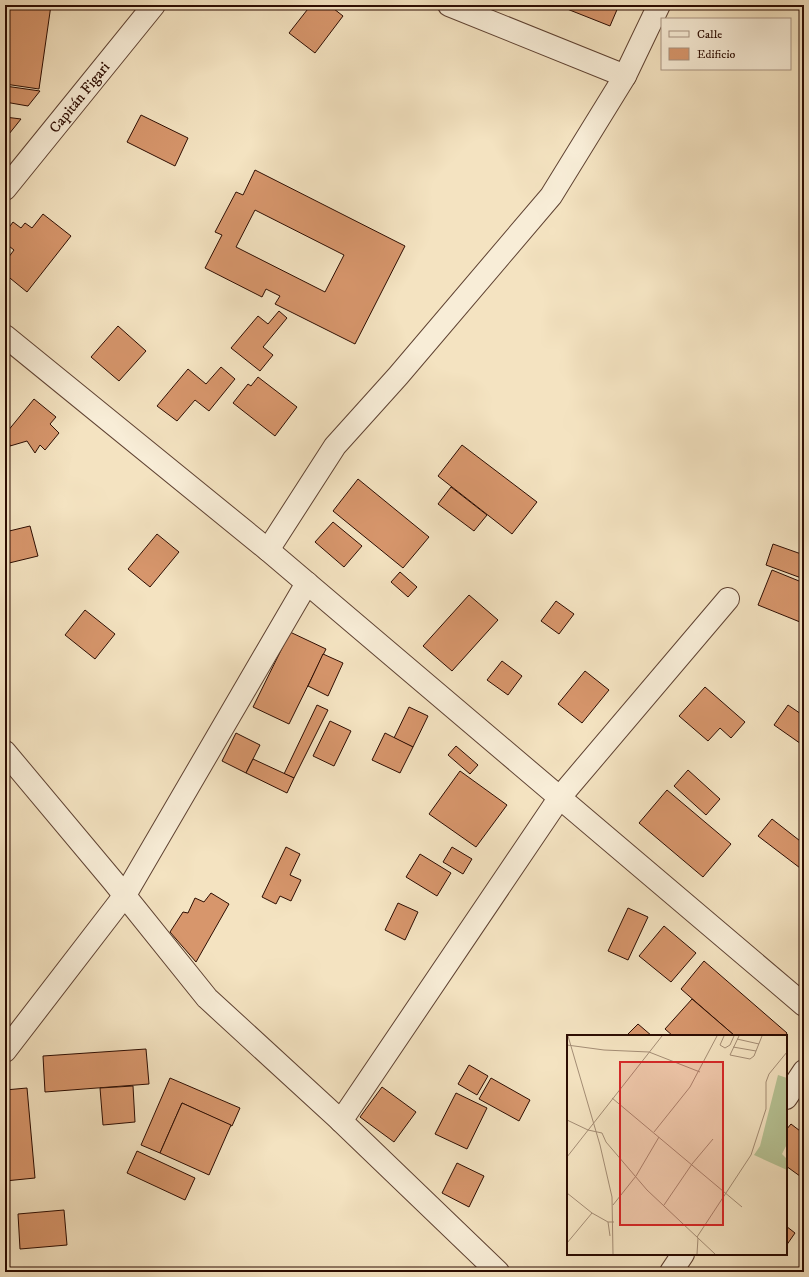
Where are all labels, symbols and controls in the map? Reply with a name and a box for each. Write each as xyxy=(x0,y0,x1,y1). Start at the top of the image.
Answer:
legend xyxy=(661,18,791,70)
text: Calle xyxy=(697,27,722,42)
text: Edificio xyxy=(697,47,736,62)
street label: Capitán Figari xyxy=(45,58,114,137)
inset map xyxy=(567,1035,787,1255)

